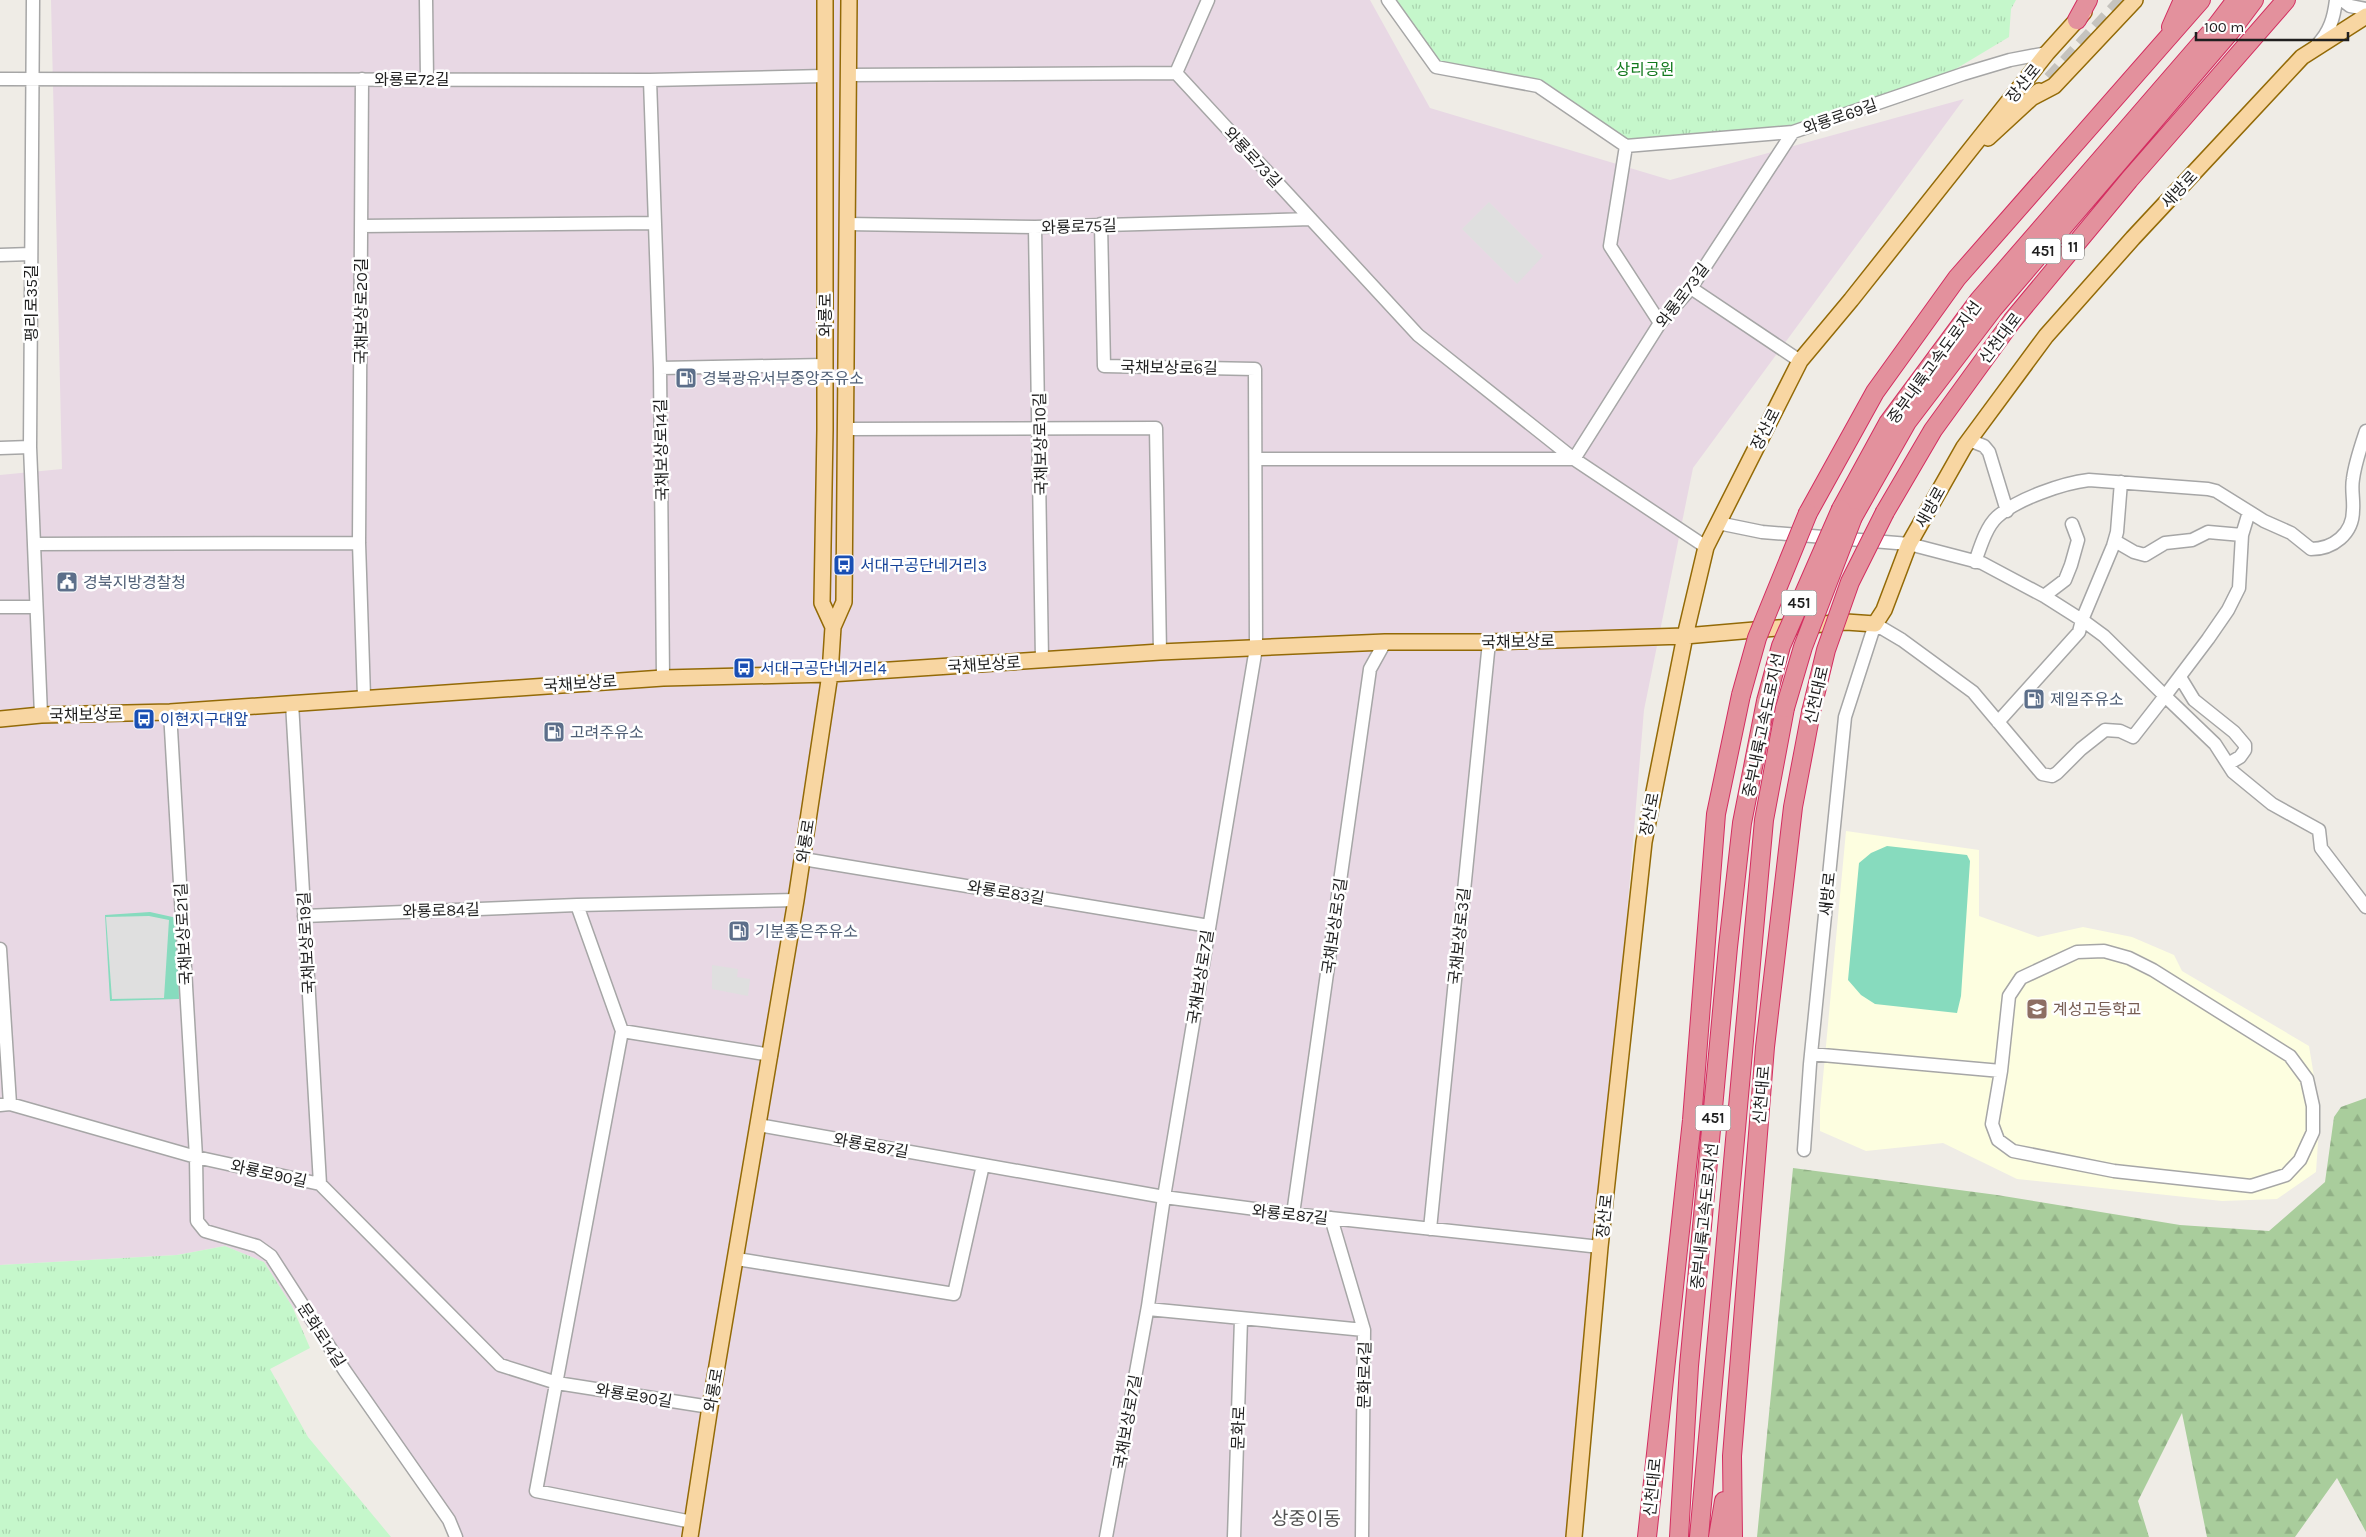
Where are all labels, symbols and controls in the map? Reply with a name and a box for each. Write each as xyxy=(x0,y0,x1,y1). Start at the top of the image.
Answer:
scale bar xyxy=(2196,10,2348,42)
text: 100 m xyxy=(2204,18,2244,36)
park label: 상리공원 xyxy=(1616,60,1674,79)
street label: 장산로 xyxy=(2002,60,2045,106)
street label: 와룡로72길 xyxy=(374,70,450,89)
street label: 와룡로69길 xyxy=(1801,95,1880,138)
street label: 와룡로73길 xyxy=(1220,123,1285,192)
street label: 새방로 xyxy=(2157,167,2202,212)
street label: 와룡로75길 xyxy=(1041,216,1117,237)
road number: 11 xyxy=(2062,234,2084,260)
road number: 451 xyxy=(2026,238,2060,264)
street label: 국채보상로20길 xyxy=(352,257,371,365)
street label: 와룡로73길 xyxy=(1652,259,1713,331)
street label: 평리로35길 xyxy=(22,264,41,342)
street label: 와룡로 xyxy=(816,293,835,337)
street label: 중부내륙고속도로지선 xyxy=(1883,297,1985,427)
street label: 신천대로 xyxy=(1975,309,2026,368)
street label: 국채보상로6길 xyxy=(1120,357,1218,378)
fuel station icon: 경북광유서부중앙주유소 xyxy=(674,366,698,390)
place label: 경북광유서부중앙주유소 xyxy=(702,369,864,388)
street label: 국채보상로10길 xyxy=(1030,392,1051,496)
street label: 국채보상로14길 xyxy=(651,399,672,501)
street label: 장산로 xyxy=(1747,405,1784,453)
street label: 새방로 xyxy=(1911,483,1950,531)
bus stop icon: 서대구공단네거리3 xyxy=(832,553,856,577)
place label: 서대구공단네거리3 xyxy=(860,556,987,575)
public building icon: 경북지방경찰청 xyxy=(55,570,79,594)
place label: 경북지방경찰청 xyxy=(83,573,186,592)
road number: 451 xyxy=(1782,590,1816,616)
street label: 국채보상로 xyxy=(1481,631,1555,652)
street label: 중부내륙고속도로지선 xyxy=(1739,651,1788,799)
street label: 국채보상로 xyxy=(947,652,1022,677)
bus stop icon: 서대구공단네거리4 xyxy=(732,656,756,680)
place label: 서대구공단네거리4 xyxy=(760,659,887,678)
street label: 신천대로 xyxy=(1801,664,1832,726)
street label: 국채보상로 xyxy=(543,671,618,696)
fuel station icon: 제일주유소 xyxy=(2022,687,2046,711)
place label: 제일주유소 xyxy=(2050,690,2124,709)
street label: 국채보상로 xyxy=(49,704,123,725)
bus stop icon: 이현지구대앞 xyxy=(132,707,156,731)
place label: 이현지구대앞 xyxy=(160,710,249,729)
fuel station icon: 고려주유소 xyxy=(542,720,566,744)
place label: 고려주유소 xyxy=(570,723,644,742)
street label: 장산로 xyxy=(1636,790,1663,838)
street label: 와룡로 xyxy=(793,818,818,864)
street label: 새방로 xyxy=(1816,871,1839,917)
street label: 와룡로83길 xyxy=(966,877,1046,908)
street label: 국채보상로5길 xyxy=(1318,877,1351,976)
street label: 국채보상로21길 xyxy=(171,882,196,986)
street label: 국채보상로3길 xyxy=(1445,886,1474,986)
street label: 국채보상로19길 xyxy=(294,891,319,995)
street label: 와룡로84길 xyxy=(402,900,480,921)
fuel station icon: 기분좋은주유소 xyxy=(727,919,751,943)
place label: 기분좋은주유소 xyxy=(755,922,858,941)
street label: 국채보상로7길 xyxy=(1184,928,1217,1026)
school or university icon: 계성고등학교 xyxy=(2025,997,2049,1021)
place label: 계성고등학교 xyxy=(2053,1000,2141,1019)
street label: 신천대로 xyxy=(1749,1065,1774,1125)
road number: 451 xyxy=(1696,1106,1730,1130)
street label: 와룡로87길 xyxy=(832,1130,910,1161)
street label: 중부내륙고속도로지선 xyxy=(1687,1142,1722,1290)
street label: 와룡로90길 xyxy=(229,1156,309,1191)
street label: 장산로 xyxy=(1593,1193,1616,1239)
street label: 와룡로87길 xyxy=(1251,1201,1329,1228)
street label: 문화로14길 xyxy=(294,1299,349,1371)
street label: 문화로4길 xyxy=(1354,1341,1375,1409)
street label: 와룡로 xyxy=(700,1366,727,1413)
street label: 국채보상로7길 xyxy=(1110,1373,1145,1471)
street label: 와룡로90길 xyxy=(594,1380,674,1411)
street label: 문화로 xyxy=(1228,1405,1249,1450)
street label: 신천대로 xyxy=(1640,1457,1665,1517)
district label: 상중이동 xyxy=(1271,1508,1341,1530)

